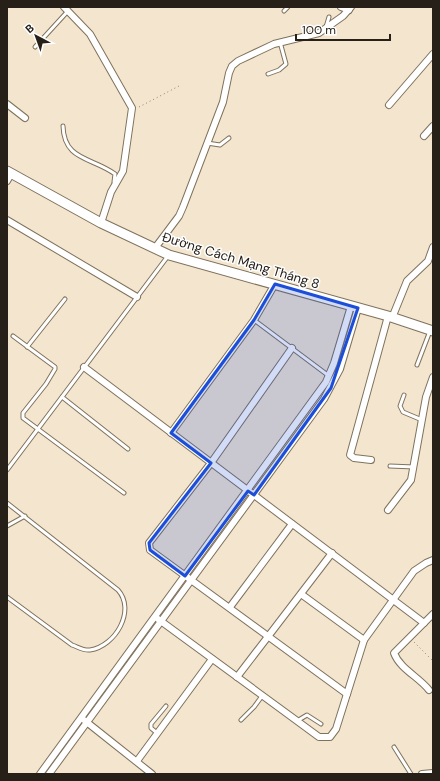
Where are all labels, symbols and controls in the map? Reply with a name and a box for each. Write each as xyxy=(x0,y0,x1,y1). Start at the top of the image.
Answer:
north arrow xyxy=(16,16,56,56)
scale bar xyxy=(296,16,390,42)
text: B xyxy=(22,21,37,36)
text: 100 m xyxy=(302,22,336,38)
street label: Đường Cách Mạng Tháng 8 xyxy=(160,228,322,293)

